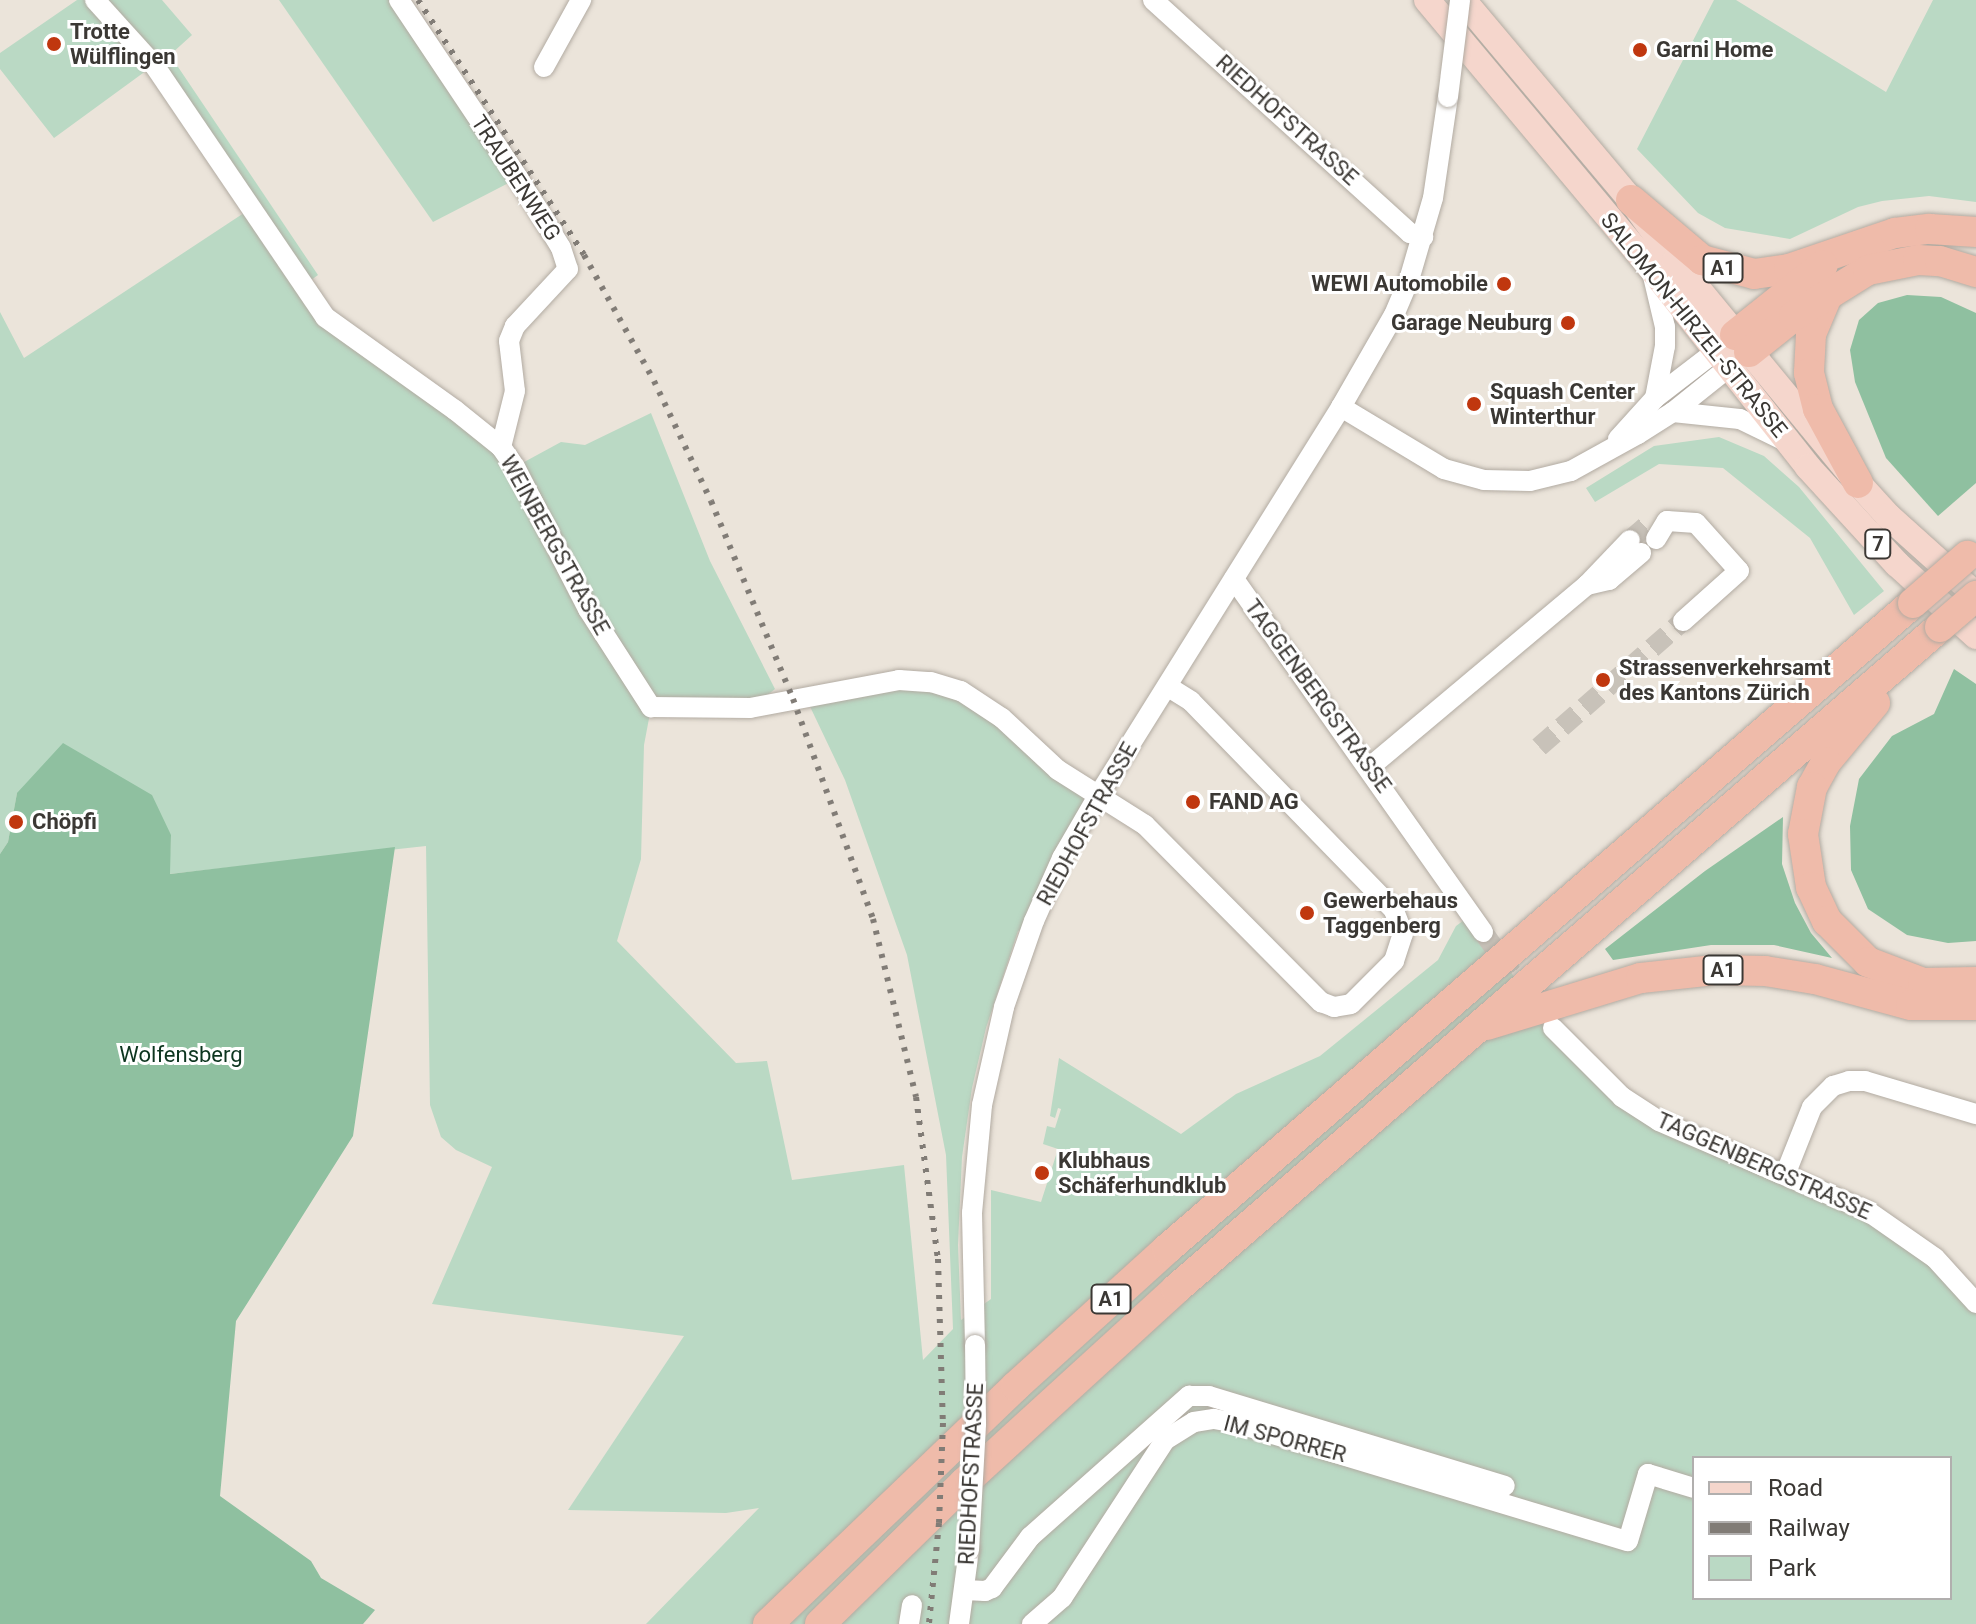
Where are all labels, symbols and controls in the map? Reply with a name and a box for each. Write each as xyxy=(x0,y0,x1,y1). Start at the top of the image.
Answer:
place label: Trotte Wülflingen xyxy=(70,18,176,70)
marker: Trotte Wülflingen xyxy=(45,35,63,53)
place label: Garni Home xyxy=(1656,37,1773,63)
marker: Garni Home xyxy=(1631,41,1649,59)
street label: RIEDHOFSTRASSE xyxy=(1210,49,1364,191)
street label: TRAUBENWEG xyxy=(466,110,566,246)
street label: SALOMON-HIRZEL-STRASSE xyxy=(1595,207,1793,443)
road number: A1 xyxy=(1701,252,1745,284)
place label: WEWI Automobile xyxy=(1311,271,1488,297)
marker: WEWI Automobile xyxy=(1495,275,1513,293)
place label: Garage Neuburg xyxy=(1391,310,1552,336)
marker: Garage Neuburg xyxy=(1559,314,1577,332)
place label: Squash Center Winterthur xyxy=(1490,378,1635,430)
marker: Squash Center Winterthur xyxy=(1465,395,1483,413)
street label: WEINBERGSTRASSE xyxy=(495,451,615,639)
road number: 7 xyxy=(1864,528,1892,560)
street label: TAGGENBERGSTRASSE xyxy=(1239,594,1397,798)
place label: Strassenverkehrsamt des Kantons Zürich xyxy=(1619,654,1831,706)
marker: Strassenverkehrsamt des Kantons Zürich xyxy=(1594,671,1612,689)
street label: RIEDHOFSTRASSE xyxy=(1031,738,1143,910)
place label: FAND AG xyxy=(1209,789,1299,815)
marker: FAND AG xyxy=(1184,793,1202,811)
place label: Chöpfi xyxy=(32,809,97,835)
marker: Chöpfi xyxy=(7,813,25,831)
place label: Gewerbehaus Taggenberg xyxy=(1323,887,1458,938)
marker: Gewerbehaus Taggenberg xyxy=(1298,904,1316,922)
road number: A1 xyxy=(1701,954,1745,986)
park label: Wolfensberg xyxy=(119,1042,243,1068)
street label: TAGGENBERGSTRASSE xyxy=(1653,1107,1875,1225)
place label: Klubhaus Schäferhundklub xyxy=(1058,1147,1226,1198)
marker: Klubhaus Schäferhundklub xyxy=(1033,1164,1051,1182)
road number: A1 xyxy=(1089,1283,1133,1315)
street label: RIEDHOFSTRASSE xyxy=(953,1382,989,1566)
street label: IM SPORRER xyxy=(1221,1410,1349,1468)
legend xyxy=(1692,1456,1952,1600)
text: Road xyxy=(1768,1474,1823,1502)
text: Railway xyxy=(1768,1514,1850,1542)
text: Park xyxy=(1768,1554,1816,1582)

